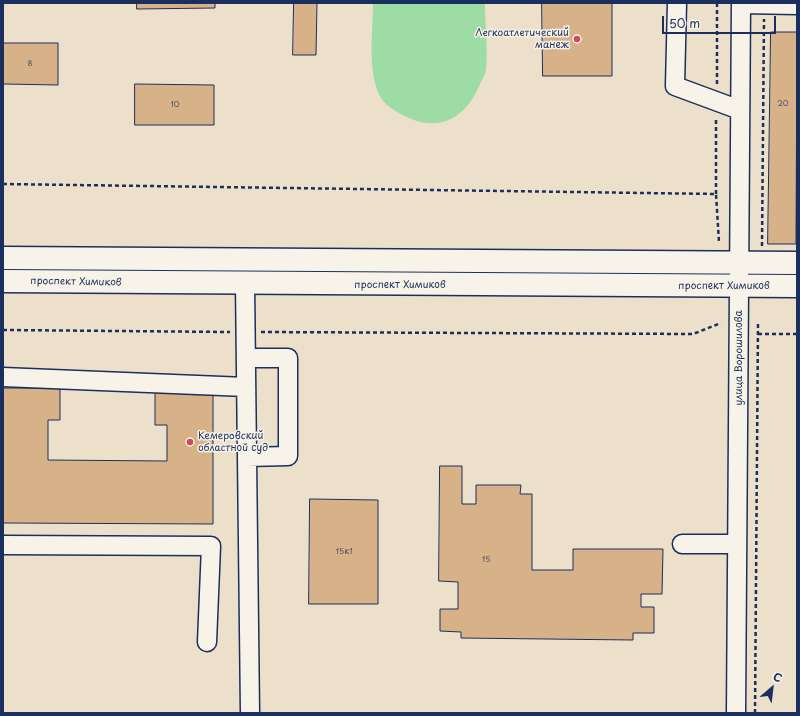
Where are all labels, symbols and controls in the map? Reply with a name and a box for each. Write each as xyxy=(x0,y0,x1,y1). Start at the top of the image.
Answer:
scale bar xyxy=(664,8,778,34)
text: 50 m xyxy=(669,14,700,32)
place label: Легкоатлетический манеж xyxy=(475,27,569,50)
marker: Легкоатлетический манеж xyxy=(572,34,582,44)
house number: 8 xyxy=(28,59,32,69)
house number: 20 xyxy=(777,99,789,109)
house number: 10 xyxy=(170,100,180,110)
street label: проспект Химиков xyxy=(30,275,122,289)
street label: проспект Химиков xyxy=(354,279,446,291)
street label: проспект Химиков xyxy=(678,280,770,292)
street label: улица Ворошилова xyxy=(733,310,745,406)
place label: Кемеровский областной суд xyxy=(198,430,268,454)
marker: Кемеровский областной суд xyxy=(185,437,195,447)
house number: 15к1 xyxy=(335,547,353,557)
house number: 15 xyxy=(482,555,490,565)
north arrow xyxy=(752,668,792,708)
text: С xyxy=(770,668,786,686)

